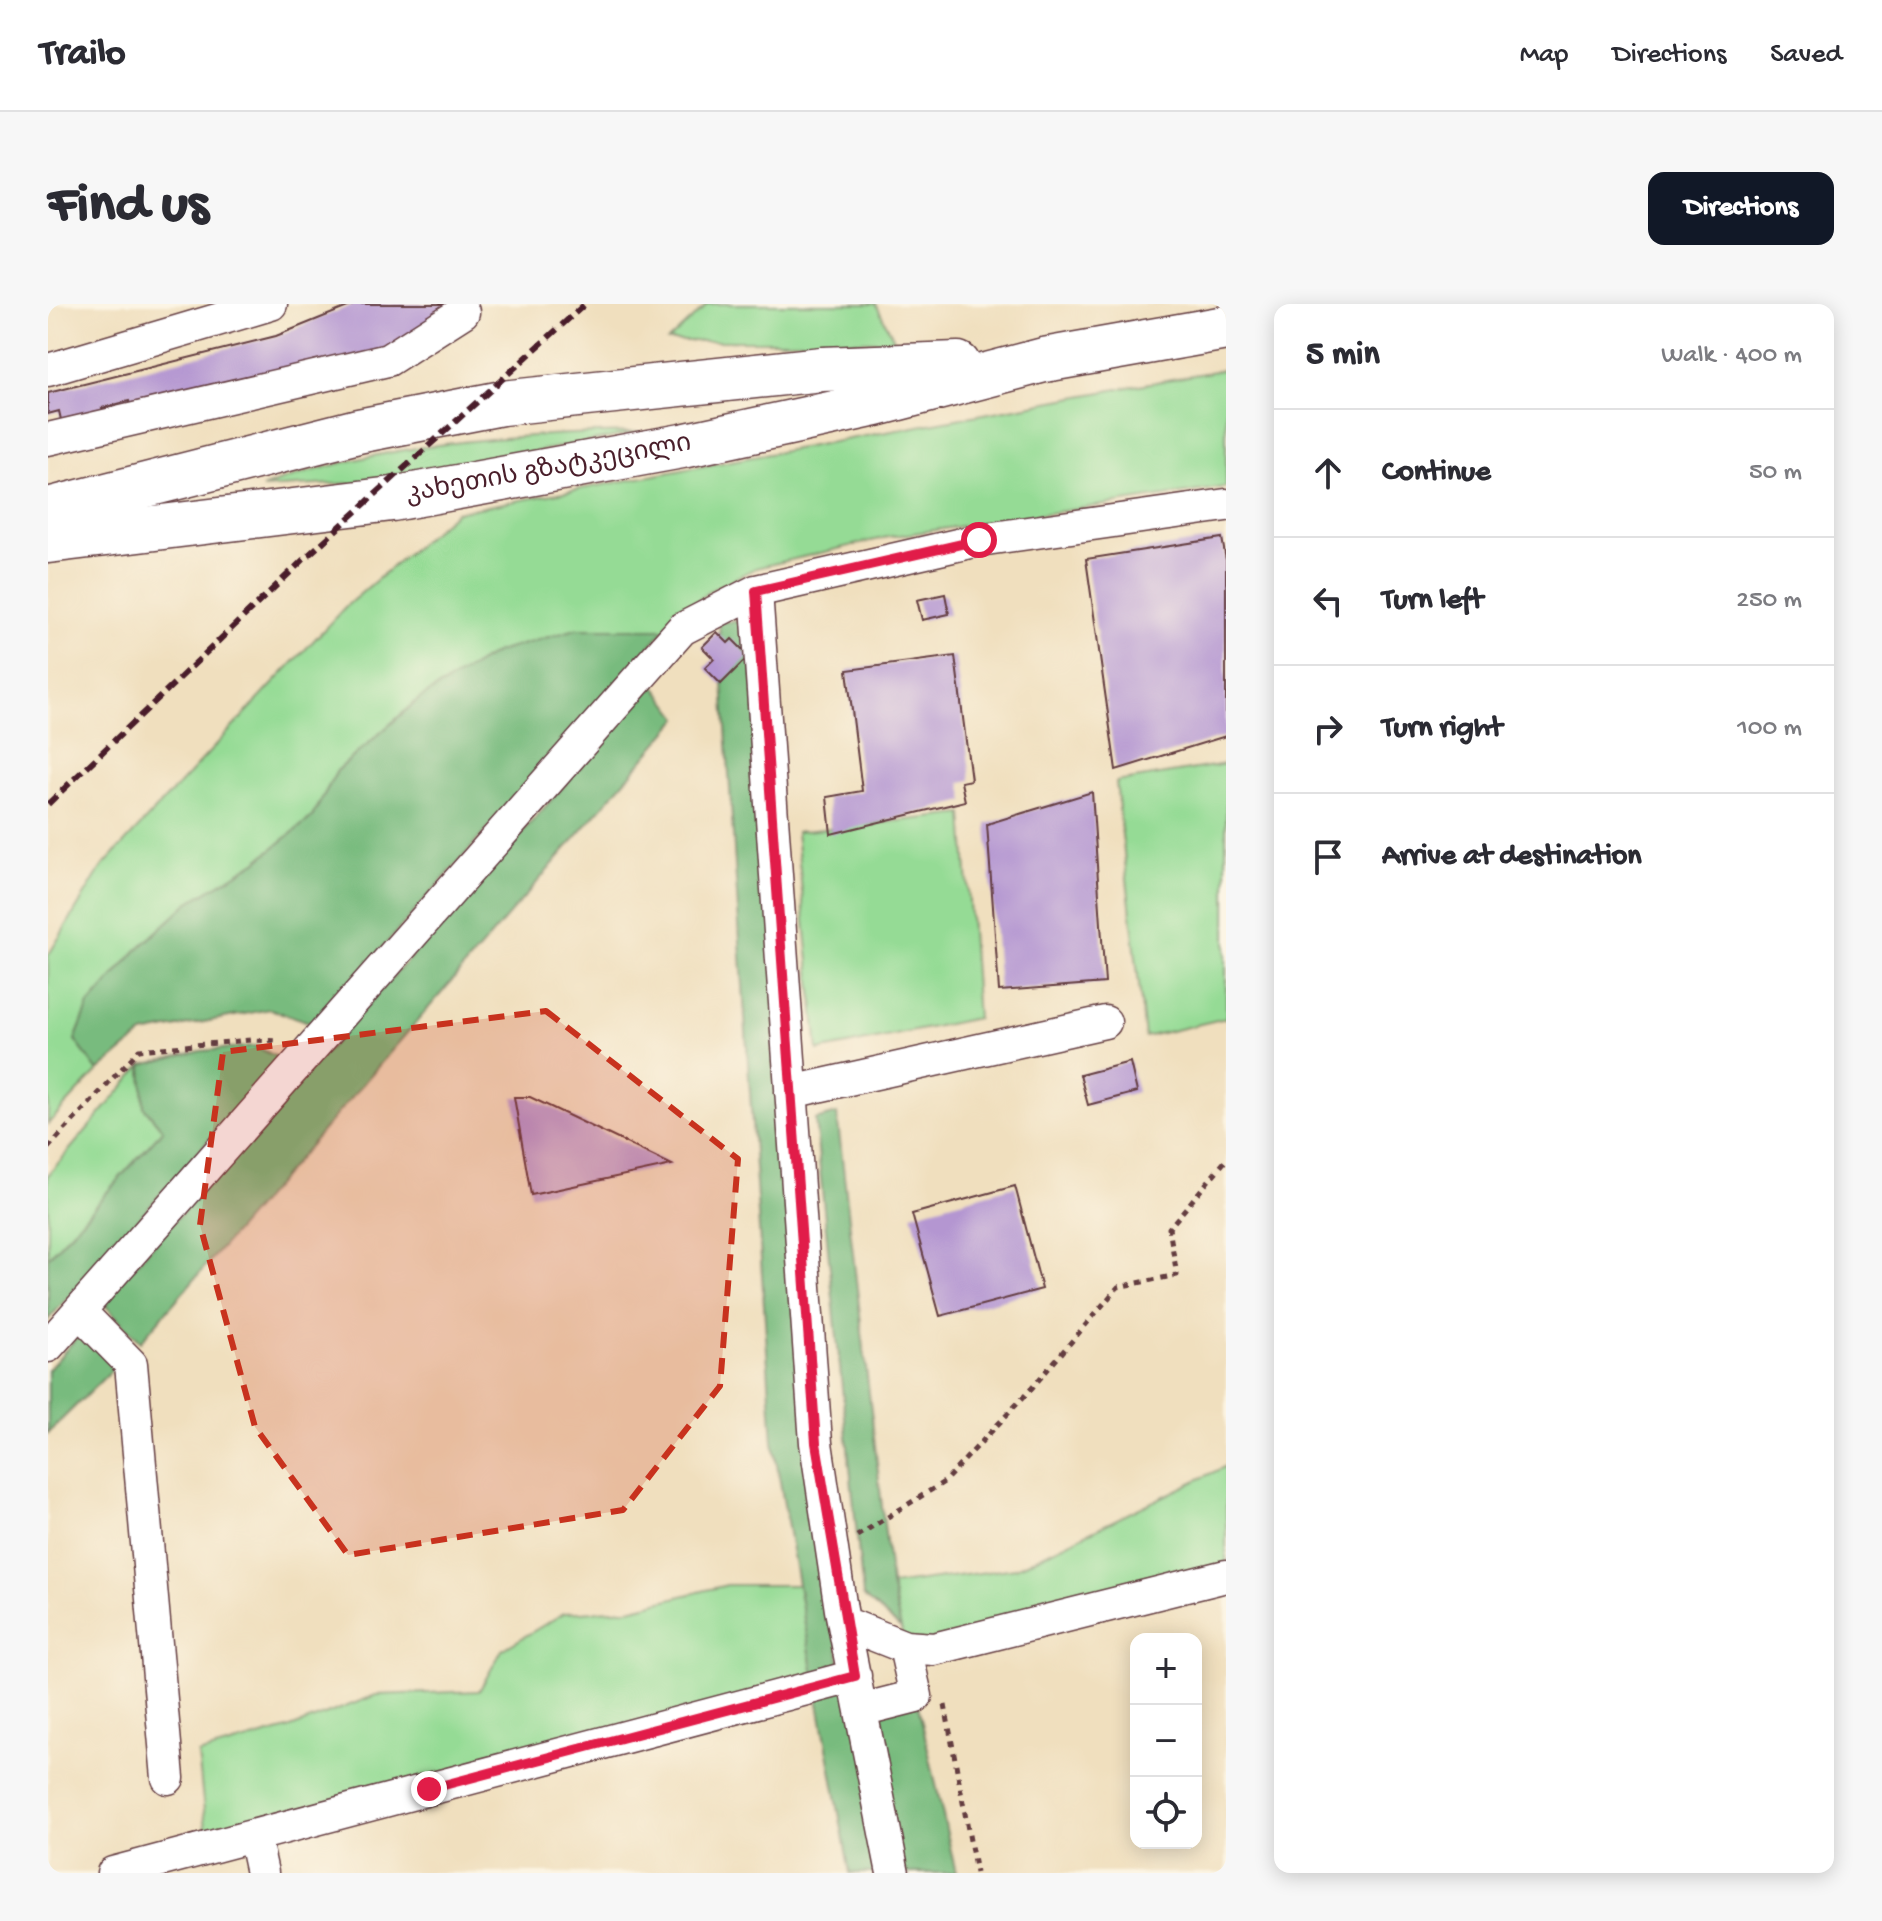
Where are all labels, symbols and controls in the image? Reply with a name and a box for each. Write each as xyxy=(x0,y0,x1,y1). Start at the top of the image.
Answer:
text: Trailo xyxy=(40,33,126,77)
text: Map xyxy=(1520,39,1568,72)
text: Directions xyxy=(1612,39,1726,72)
text: Saved xyxy=(1770,39,1842,72)
button: Directions xyxy=(1648,172,1834,245)
text: Find us xyxy=(48,175,208,241)
text: 5 min xyxy=(1306,336,1380,376)
text: Walk · 400 m xyxy=(1661,341,1802,372)
street label: კახეთის გზატკეცილი xyxy=(404,429,694,512)
icon: ahead xyxy=(1306,451,1350,495)
text: Continue xyxy=(1382,456,1491,491)
text: 50 m xyxy=(1749,458,1802,489)
route start xyxy=(961,522,997,558)
icon: left xyxy=(1306,579,1350,623)
text: Turn left xyxy=(1382,584,1483,619)
text: 250 m xyxy=(1736,586,1802,617)
icon: right xyxy=(1306,707,1350,751)
text: Turn right xyxy=(1382,712,1502,747)
text: 100 m xyxy=(1737,714,1802,745)
icon: arrive xyxy=(1306,835,1350,879)
text: Arrive at destination xyxy=(1382,840,1642,875)
map controls xyxy=(1130,1633,1202,1849)
button: + xyxy=(1130,1633,1202,1705)
button: − xyxy=(1130,1705,1202,1777)
route end xyxy=(411,1771,447,1807)
button: locate xyxy=(1130,1777,1202,1849)

